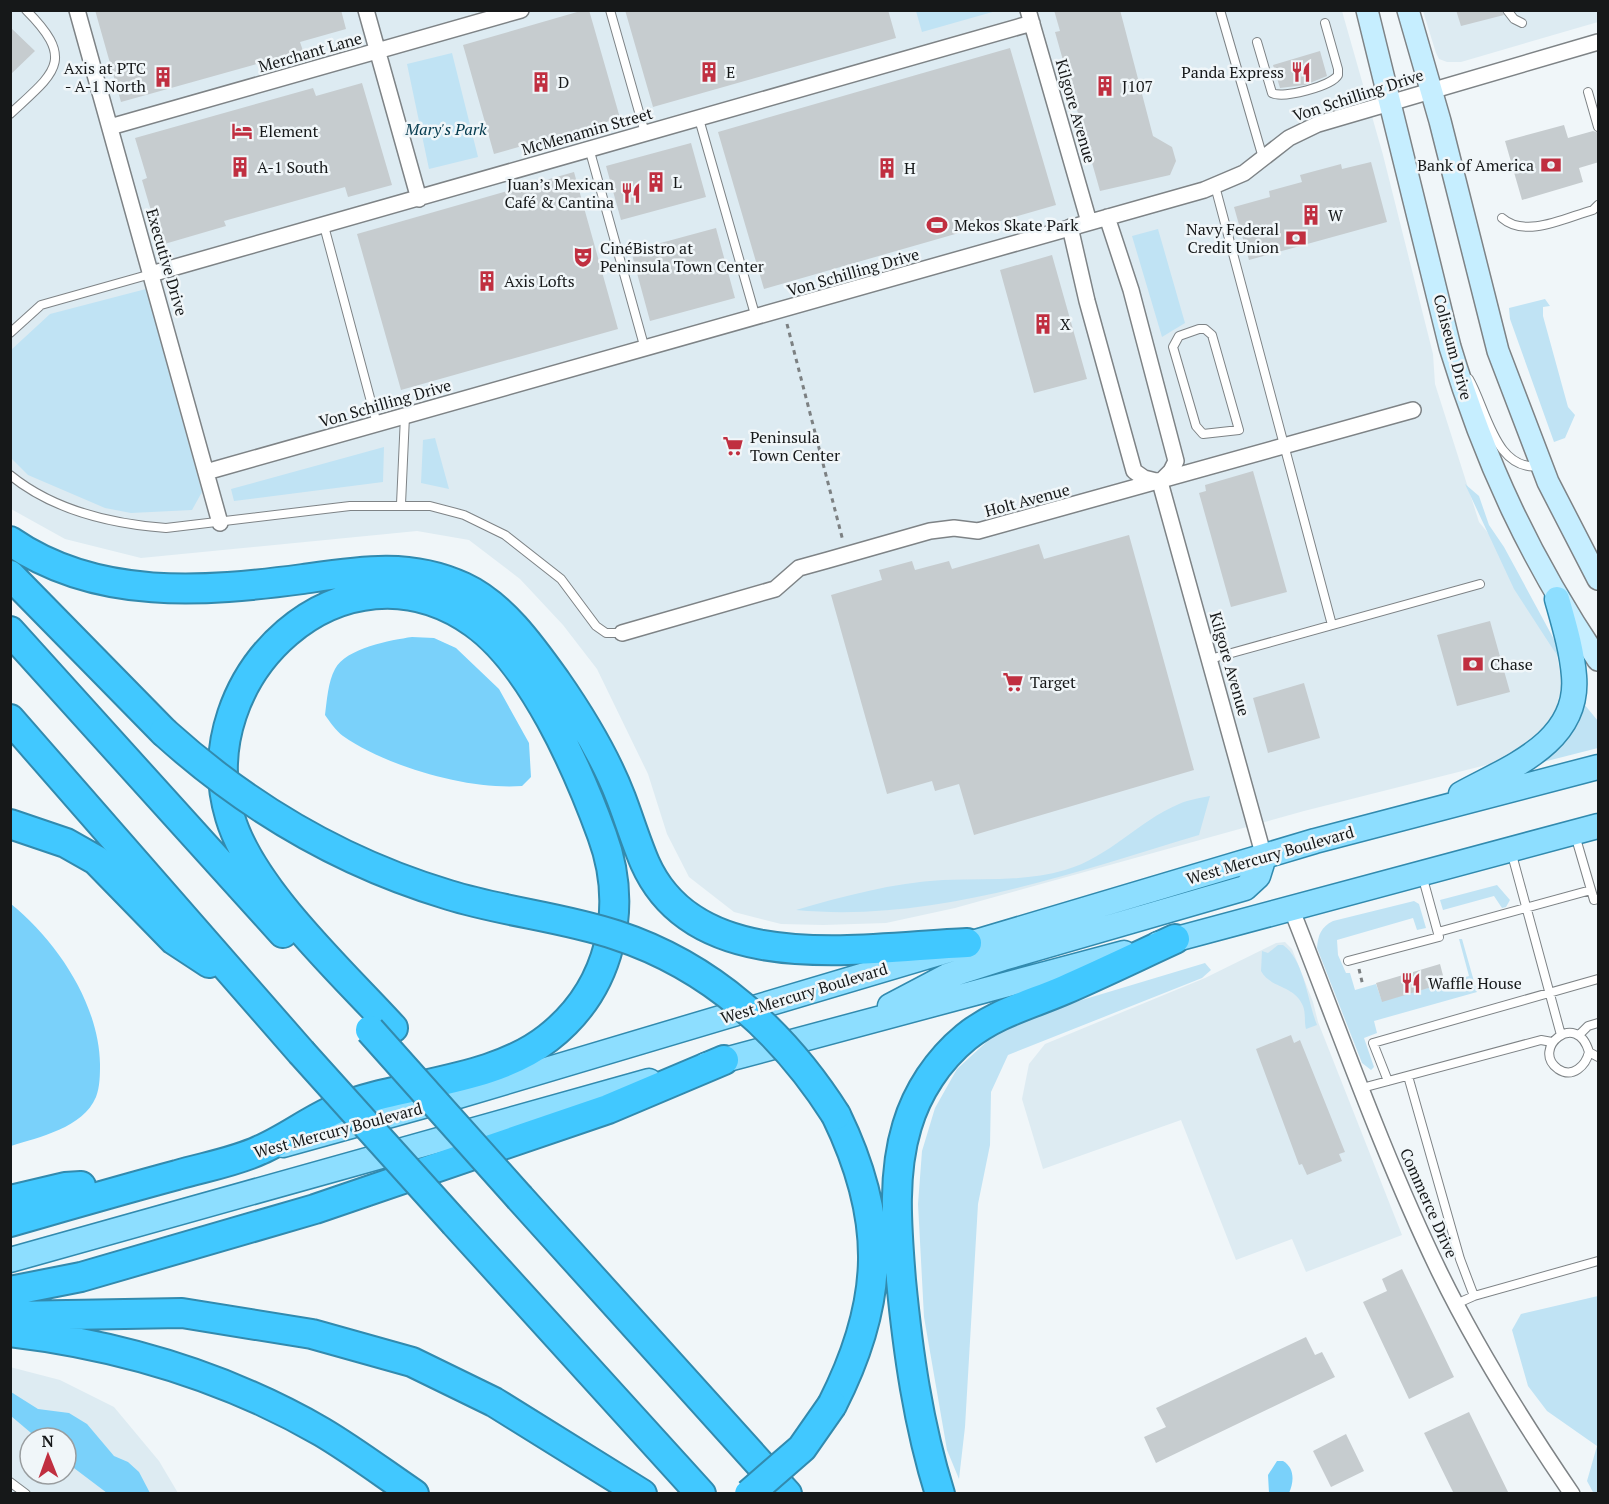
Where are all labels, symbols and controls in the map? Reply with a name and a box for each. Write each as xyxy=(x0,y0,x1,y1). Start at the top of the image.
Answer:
street label: Merchant Lane xyxy=(256,27,364,77)
street label: Kilgore Avenue xyxy=(1051,56,1101,166)
place label: Axis at PTC - A-1 North xyxy=(64,57,147,97)
building icon: E xyxy=(697,60,721,84)
restaurant icon: Panda Express xyxy=(1289,60,1313,84)
place label: E xyxy=(726,61,735,83)
place label: Panda Express xyxy=(1181,61,1284,83)
street label: Von Schilling Drive xyxy=(1290,63,1426,127)
building icon: Axis at PTC - A-1 North xyxy=(151,65,175,89)
building icon: D xyxy=(529,70,553,94)
place label: D xyxy=(558,71,569,93)
building icon: J107 xyxy=(1093,74,1117,98)
place label: J107 xyxy=(1122,75,1153,97)
street label: McMenamin Street xyxy=(519,102,655,160)
park label: Mary's Park xyxy=(404,118,487,140)
hotel icon: Element xyxy=(230,119,254,143)
place label: Element xyxy=(259,120,319,142)
bank icon: Bank of America xyxy=(1539,153,1563,177)
place label: Bank of America xyxy=(1417,154,1534,176)
building icon: A-1 South xyxy=(228,155,252,179)
place label: A-1 South xyxy=(257,156,329,178)
building icon: H xyxy=(875,156,899,180)
place label: H xyxy=(904,157,916,179)
building icon: L xyxy=(644,170,668,194)
place label: L xyxy=(673,171,682,193)
place label: Juan’s Mexican Café & Cantina xyxy=(504,173,614,213)
restaurant icon: Juan’s Mexican Café & Cantina xyxy=(619,181,643,205)
building icon: W xyxy=(1299,203,1323,227)
place label: W xyxy=(1328,204,1343,226)
street label: Executive Drive xyxy=(141,206,193,318)
sports icon: Mekos Skate Park xyxy=(925,213,949,237)
place label: Mekos Skate Park xyxy=(954,214,1079,236)
place label: Navy Federal Credit Union xyxy=(1186,218,1279,258)
bank icon: Navy Federal Credit Union xyxy=(1284,226,1308,250)
place label: CinéBistro at Peninsula Town Center xyxy=(600,237,765,277)
street label: Von Schilling Drive xyxy=(784,243,922,301)
theatre icon: CinéBistro at Peninsula Town Center xyxy=(571,245,595,269)
building icon: Axis Lofts xyxy=(475,269,499,293)
place label: Axis Lofts xyxy=(504,270,575,292)
street label: Coliseum Drive xyxy=(1428,292,1478,402)
building icon: X xyxy=(1031,312,1055,336)
place label: X xyxy=(1060,313,1071,335)
street label: Von Schilling Drive xyxy=(316,374,454,432)
place label: Peninsula Town Center xyxy=(750,426,841,466)
supermarket icon: Peninsula Town Center xyxy=(721,434,745,458)
street label: Holt Avenue xyxy=(982,478,1072,522)
street label: Kilgore Avenue xyxy=(1205,609,1255,719)
bank icon: Chase xyxy=(1461,652,1485,676)
place label: Chase xyxy=(1490,653,1533,675)
supermarket icon: Target xyxy=(1001,670,1025,694)
place label: Target xyxy=(1030,671,1076,693)
street label: West Mercury Boulevard xyxy=(1184,820,1357,889)
street label: West Mercury Boulevard xyxy=(718,957,890,1029)
restaurant icon: Waffle House xyxy=(1399,971,1423,995)
place label: Waffle House xyxy=(1428,972,1522,994)
street label: West Mercury Boulevard xyxy=(251,1097,425,1163)
street label: Commerce Drive xyxy=(1395,1145,1463,1261)
north arrow xyxy=(18,1426,78,1486)
text: N xyxy=(41,1430,54,1452)

